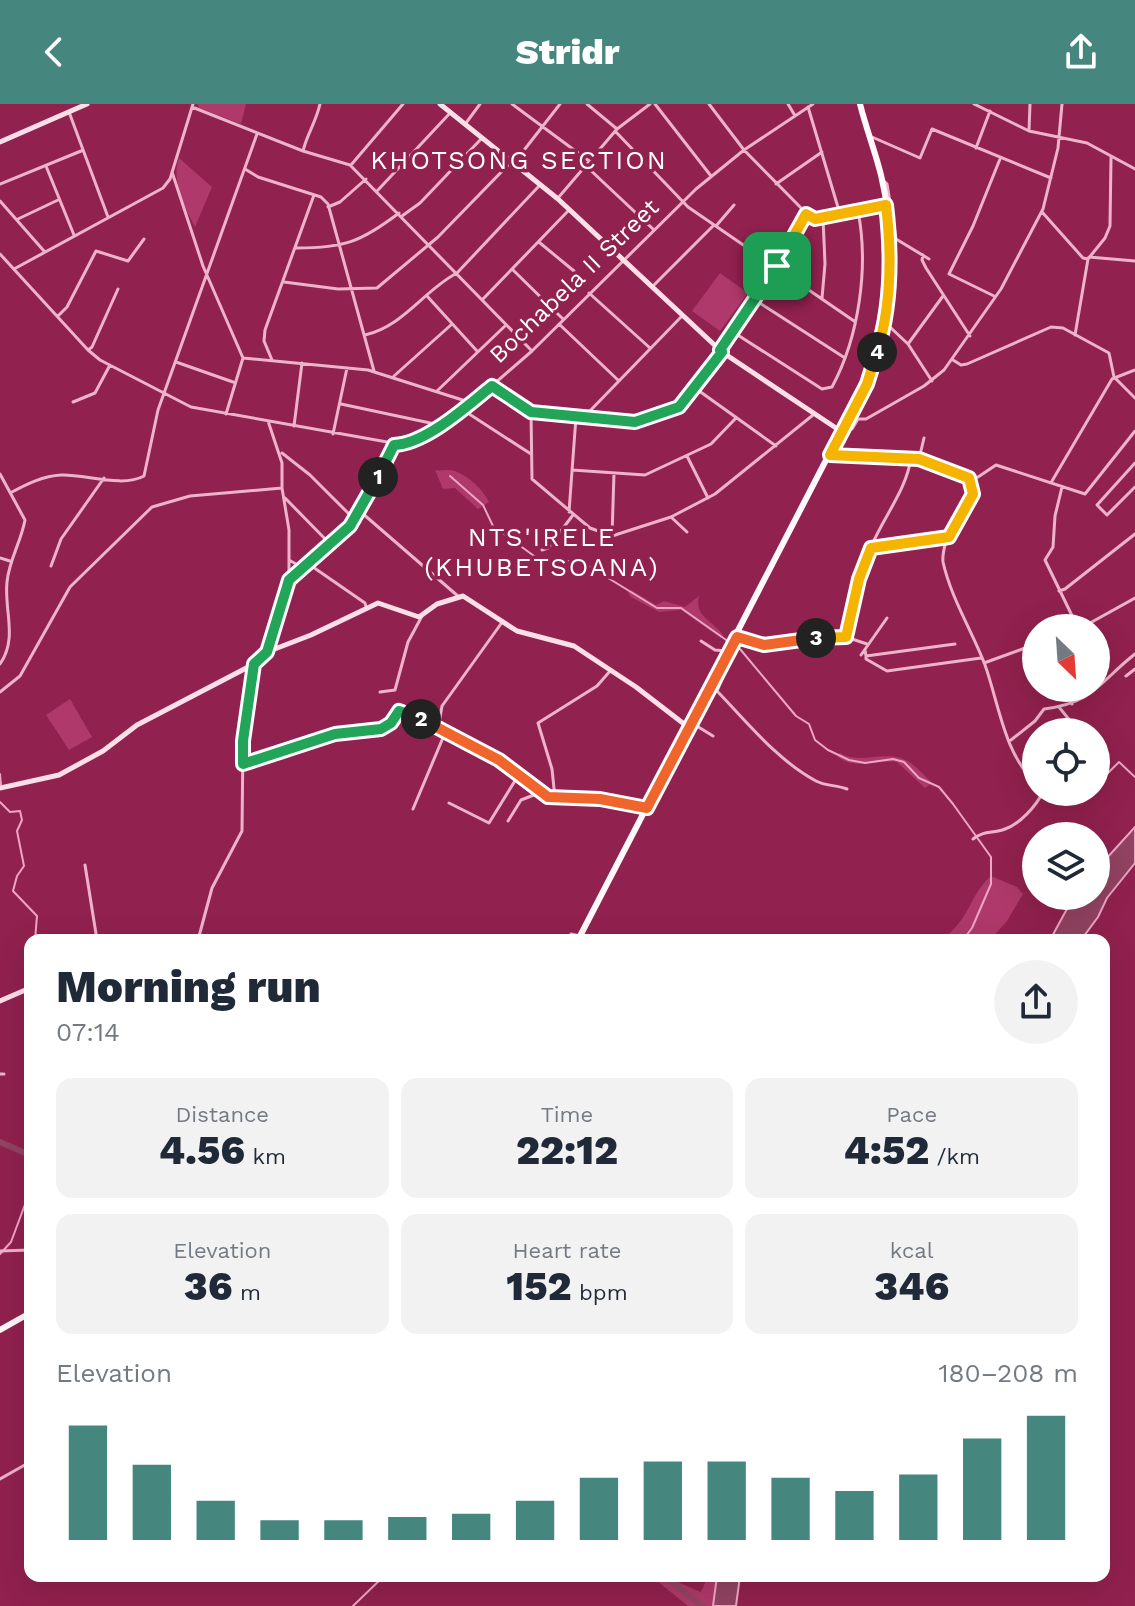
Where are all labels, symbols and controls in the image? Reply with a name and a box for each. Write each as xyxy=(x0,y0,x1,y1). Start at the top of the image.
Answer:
icon: back xyxy=(32,30,76,74)
icon: share xyxy=(1059,30,1103,74)
text: Stridr xyxy=(515,31,620,73)
district label: KHOTSONG SECTION xyxy=(370,145,668,175)
street label: Bochabela II Street xyxy=(484,193,664,369)
pin xyxy=(743,232,811,300)
icon: arrive xyxy=(755,244,799,288)
pin: 4 xyxy=(857,332,897,372)
text: 4 xyxy=(870,339,884,364)
pin: 1 xyxy=(358,457,398,497)
text: 1 xyxy=(373,464,383,489)
district label: NTS'IRELE (KHUBETSOANA) xyxy=(424,522,660,582)
north arrow xyxy=(1022,614,1110,702)
map controls xyxy=(1022,614,1110,910)
pin: 3 xyxy=(796,618,836,658)
text: 3 xyxy=(809,625,823,650)
pin: 2 xyxy=(401,699,441,739)
text: 2 xyxy=(414,706,428,731)
button: locate xyxy=(1022,718,1110,806)
button: layers xyxy=(1022,822,1110,910)
button: share xyxy=(994,960,1078,1044)
text: Morning run xyxy=(56,961,321,1013)
text: 07:14 xyxy=(56,1017,120,1047)
text: Distance xyxy=(176,1102,269,1127)
text: Time xyxy=(541,1102,593,1127)
text: Pace xyxy=(886,1102,937,1127)
text: 4.56 xyxy=(159,1127,245,1174)
text: 22:12 xyxy=(516,1127,618,1174)
text: 4:52 xyxy=(843,1127,929,1174)
text: km xyxy=(245,1144,286,1169)
text: /km xyxy=(929,1144,980,1169)
text: Elevation xyxy=(173,1238,271,1263)
text: Heart rate xyxy=(513,1238,621,1263)
text: kcal xyxy=(890,1238,933,1263)
text: 36 xyxy=(184,1263,232,1310)
text: 152 xyxy=(506,1263,572,1310)
text: 346 xyxy=(874,1263,949,1310)
text: m xyxy=(232,1280,261,1305)
text: bpm xyxy=(572,1280,628,1305)
text: Elevation xyxy=(56,1358,172,1388)
text: 180–208 m xyxy=(938,1358,1078,1388)

